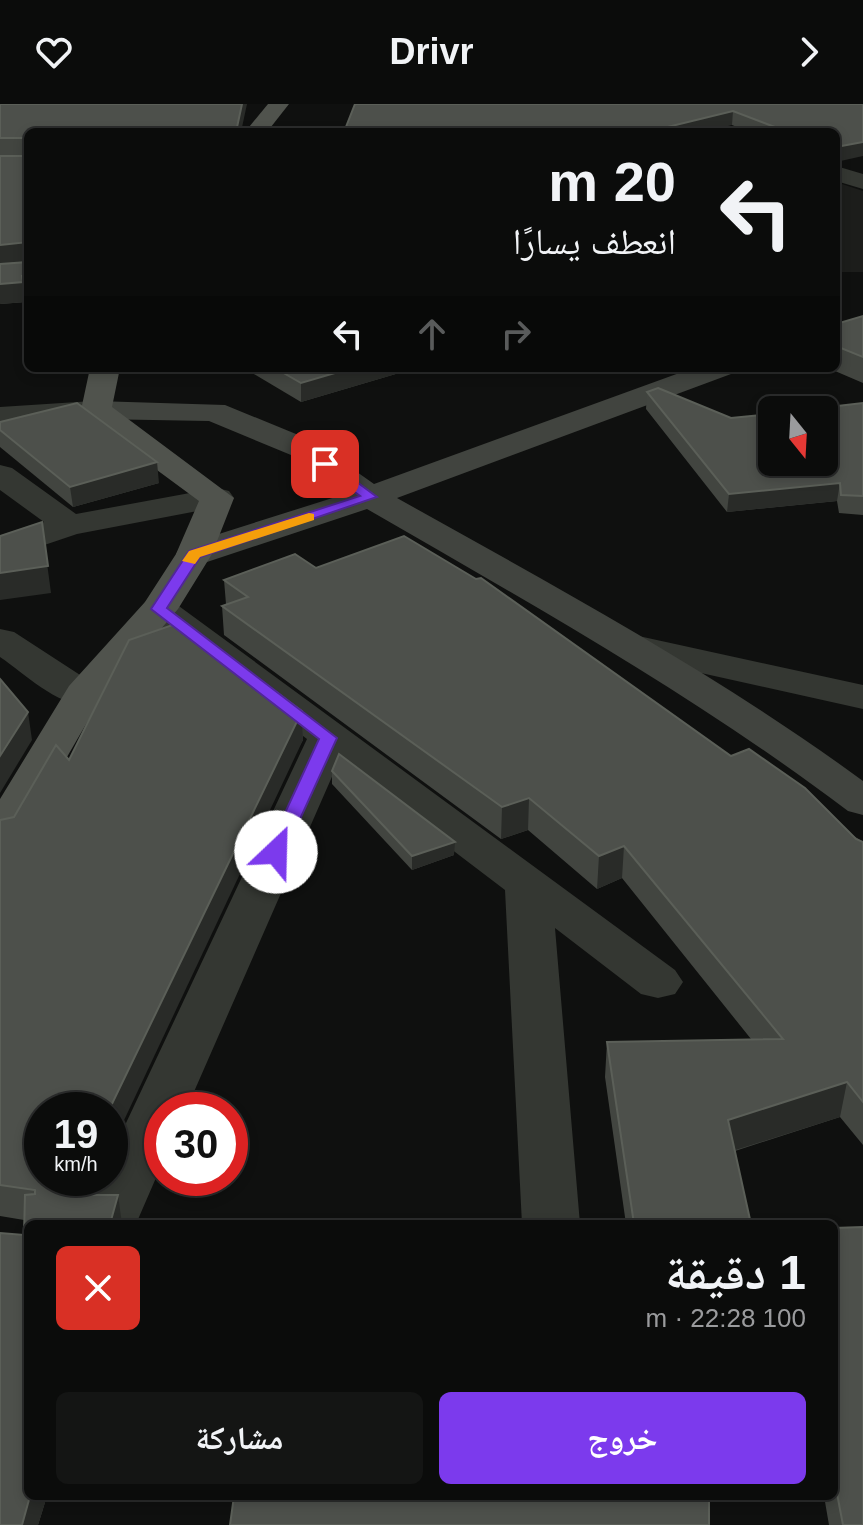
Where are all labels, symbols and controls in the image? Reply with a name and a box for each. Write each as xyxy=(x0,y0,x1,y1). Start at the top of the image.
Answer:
icon: heart xyxy=(32,30,76,74)
icon: forward xyxy=(787,30,831,74)
text: Drivr xyxy=(389,31,474,72)
text: 20 m xyxy=(548,150,676,213)
icon: left xyxy=(704,160,808,264)
text: انعطف يسارًا xyxy=(513,221,676,262)
icon: left xyxy=(326,312,370,356)
icon: ahead xyxy=(410,312,454,356)
icon: right xyxy=(494,312,538,356)
north arrow xyxy=(758,396,838,476)
map controls xyxy=(758,396,838,476)
pin xyxy=(291,430,359,498)
icon: arrive xyxy=(303,442,347,486)
position arrow xyxy=(234,810,318,894)
speed limit sign: 30 xyxy=(144,1092,248,1196)
text: 19 xyxy=(54,1112,98,1156)
text: km/h xyxy=(54,1153,98,1175)
button: close xyxy=(56,1246,140,1330)
text: 1 دقيقة xyxy=(665,1246,806,1299)
text: 100 m · 22:28 xyxy=(646,1303,806,1333)
button: مشاركة xyxy=(56,1392,423,1484)
button: خروج xyxy=(439,1392,806,1484)

